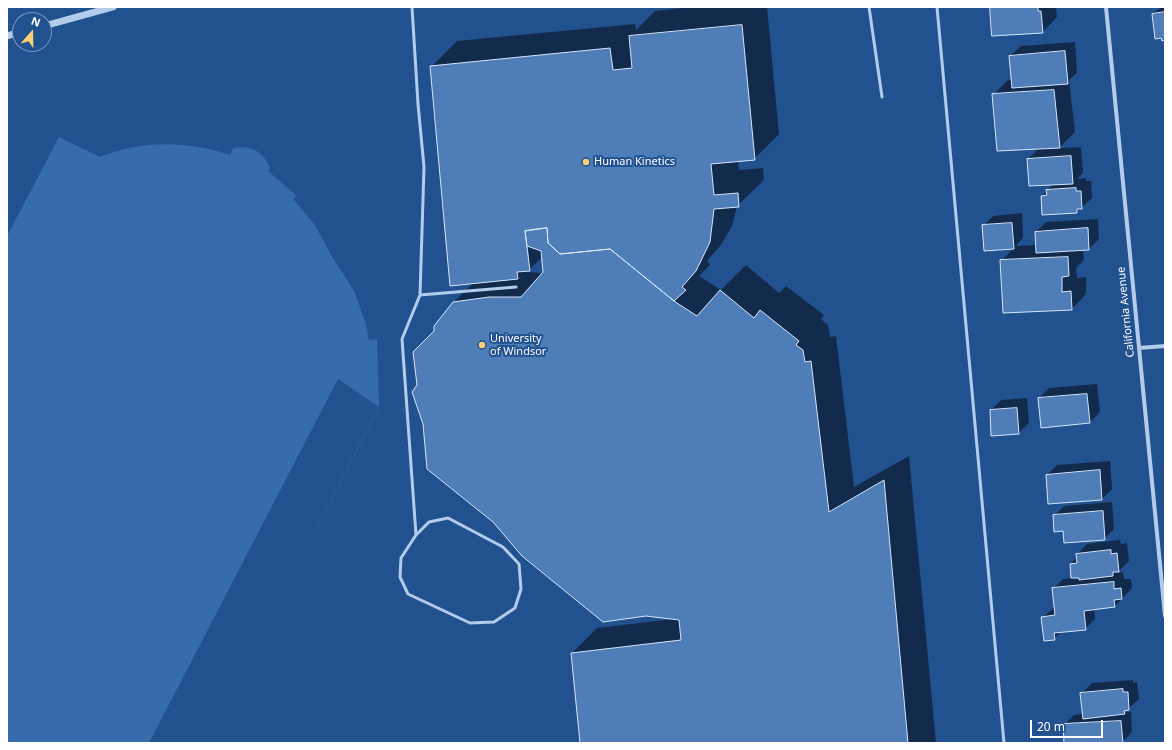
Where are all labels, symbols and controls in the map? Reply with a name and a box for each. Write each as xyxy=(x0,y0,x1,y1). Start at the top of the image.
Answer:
north arrow xyxy=(12,12,52,52)
text: N xyxy=(29,13,43,30)
place label: Human Kinetics xyxy=(594,155,675,169)
marker: Human Kinetics xyxy=(581,157,591,167)
street label: California Avenue xyxy=(1115,266,1137,358)
place label: University of Windsor xyxy=(490,332,546,358)
marker: University of Windsor xyxy=(477,340,487,350)
scale bar xyxy=(1032,712,1105,738)
text: 20 m xyxy=(1037,718,1065,735)

